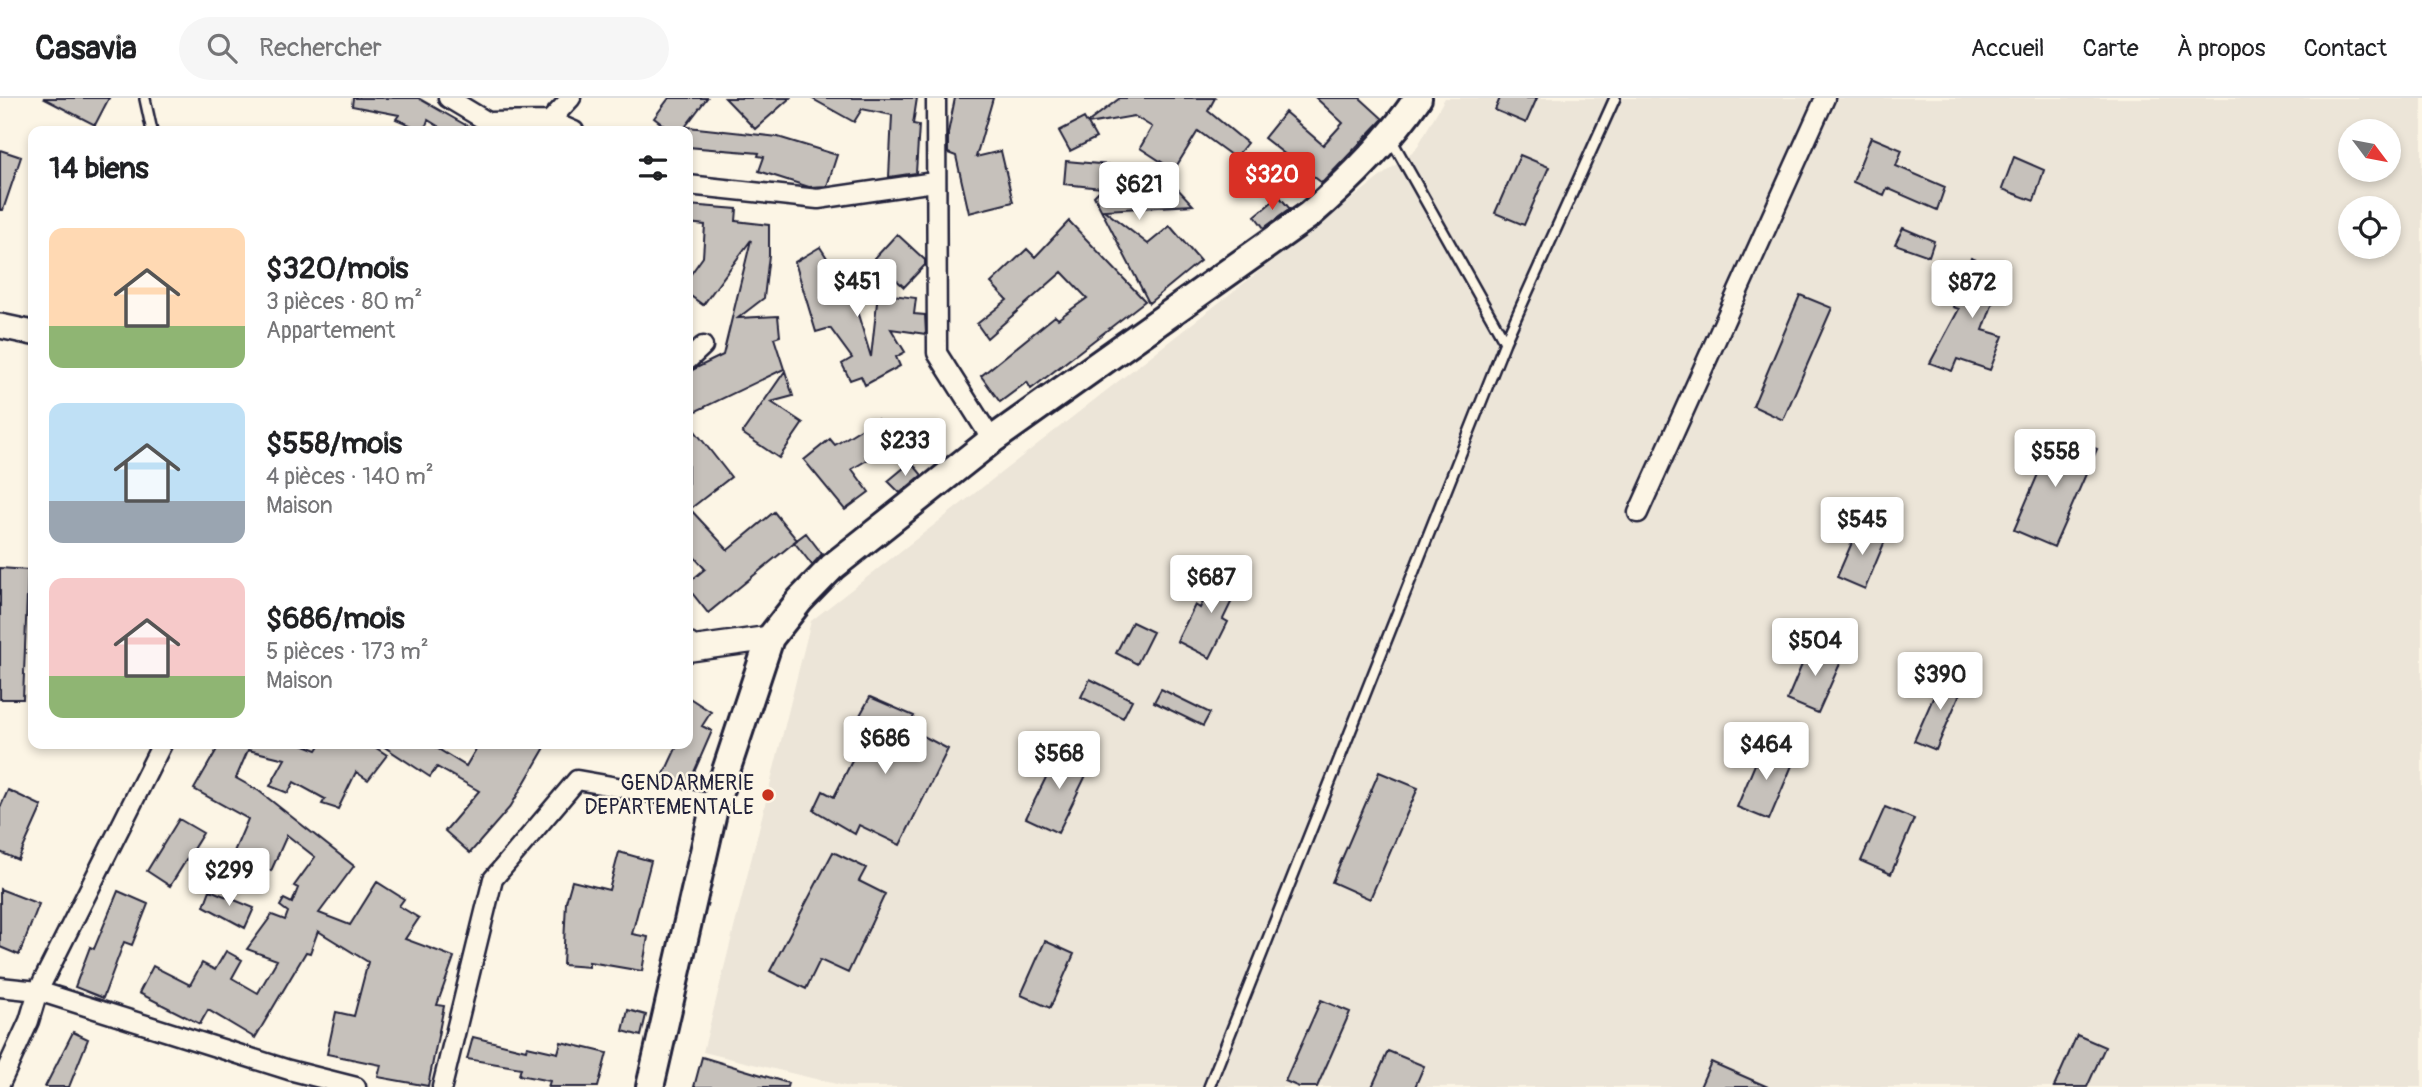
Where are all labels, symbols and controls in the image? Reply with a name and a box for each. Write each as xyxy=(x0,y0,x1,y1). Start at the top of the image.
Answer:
search box xyxy=(179,17,669,80)
text: Casavia xyxy=(35,28,137,69)
icon: search xyxy=(203,29,241,67)
text: Rechercher xyxy=(259,32,382,64)
text: Accueil xyxy=(1971,34,2045,63)
text: Carte xyxy=(2083,34,2139,63)
text: À propos xyxy=(2177,34,2266,63)
text: Contact xyxy=(2304,34,2387,63)
north arrow xyxy=(2338,119,2401,182)
map controls xyxy=(2338,119,2401,259)
icon: filters xyxy=(634,149,672,187)
text: 14 biens xyxy=(49,150,149,187)
pin: $320 xyxy=(1231,152,1313,212)
text: $320 xyxy=(1245,160,1299,189)
pin: $621 xyxy=(1098,162,1180,222)
text: $621 xyxy=(1115,170,1163,199)
button: locate xyxy=(2338,196,2401,259)
text: $320/mois xyxy=(266,250,409,287)
icon: home xyxy=(105,256,189,340)
pin: $451 xyxy=(816,260,898,319)
pin: $872 xyxy=(1931,260,2013,320)
text: $451 xyxy=(833,267,881,296)
text: $872 xyxy=(1947,268,1997,297)
text: 3 pièces · 80 m² xyxy=(266,287,422,316)
text: Appartement xyxy=(266,316,395,345)
pin: $233 xyxy=(864,418,946,478)
text: $558/mois xyxy=(266,425,402,462)
text: $233 xyxy=(880,426,930,455)
pin: $558 xyxy=(2014,430,2096,489)
icon: home xyxy=(105,431,189,515)
text: $558 xyxy=(2031,437,2080,466)
text: 4 pièces · 140 m² xyxy=(266,462,434,491)
text: Maison xyxy=(266,491,333,520)
pin: $545 xyxy=(1821,498,1903,557)
text: $545 xyxy=(1837,505,1887,534)
pin: $687 xyxy=(1170,556,1252,615)
text: $687 xyxy=(1186,563,1236,592)
text: $686/mois xyxy=(266,600,405,637)
icon: home xyxy=(105,606,189,690)
pin: $504 xyxy=(1774,618,1856,678)
text: $504 xyxy=(1788,626,1842,655)
text: 5 pièces · 173 m² xyxy=(266,637,429,666)
pin: $390 xyxy=(1899,652,1981,712)
text: $390 xyxy=(1914,660,1966,689)
text: Maison xyxy=(266,666,333,695)
pin: $686 xyxy=(844,716,926,776)
pin: $464 xyxy=(1725,722,1807,782)
text: $686 xyxy=(860,724,910,753)
text: $464 xyxy=(1740,730,1792,759)
pin: $568 xyxy=(1018,732,1100,791)
text: $568 xyxy=(1034,739,1084,768)
place label: GENDARMERIE DEPARTEMENTALE xyxy=(584,770,754,821)
marker: GENDARMERIE DEPARTEMENTALE xyxy=(760,787,776,803)
pin: $299 xyxy=(188,848,270,908)
text: $299 xyxy=(204,856,254,885)

